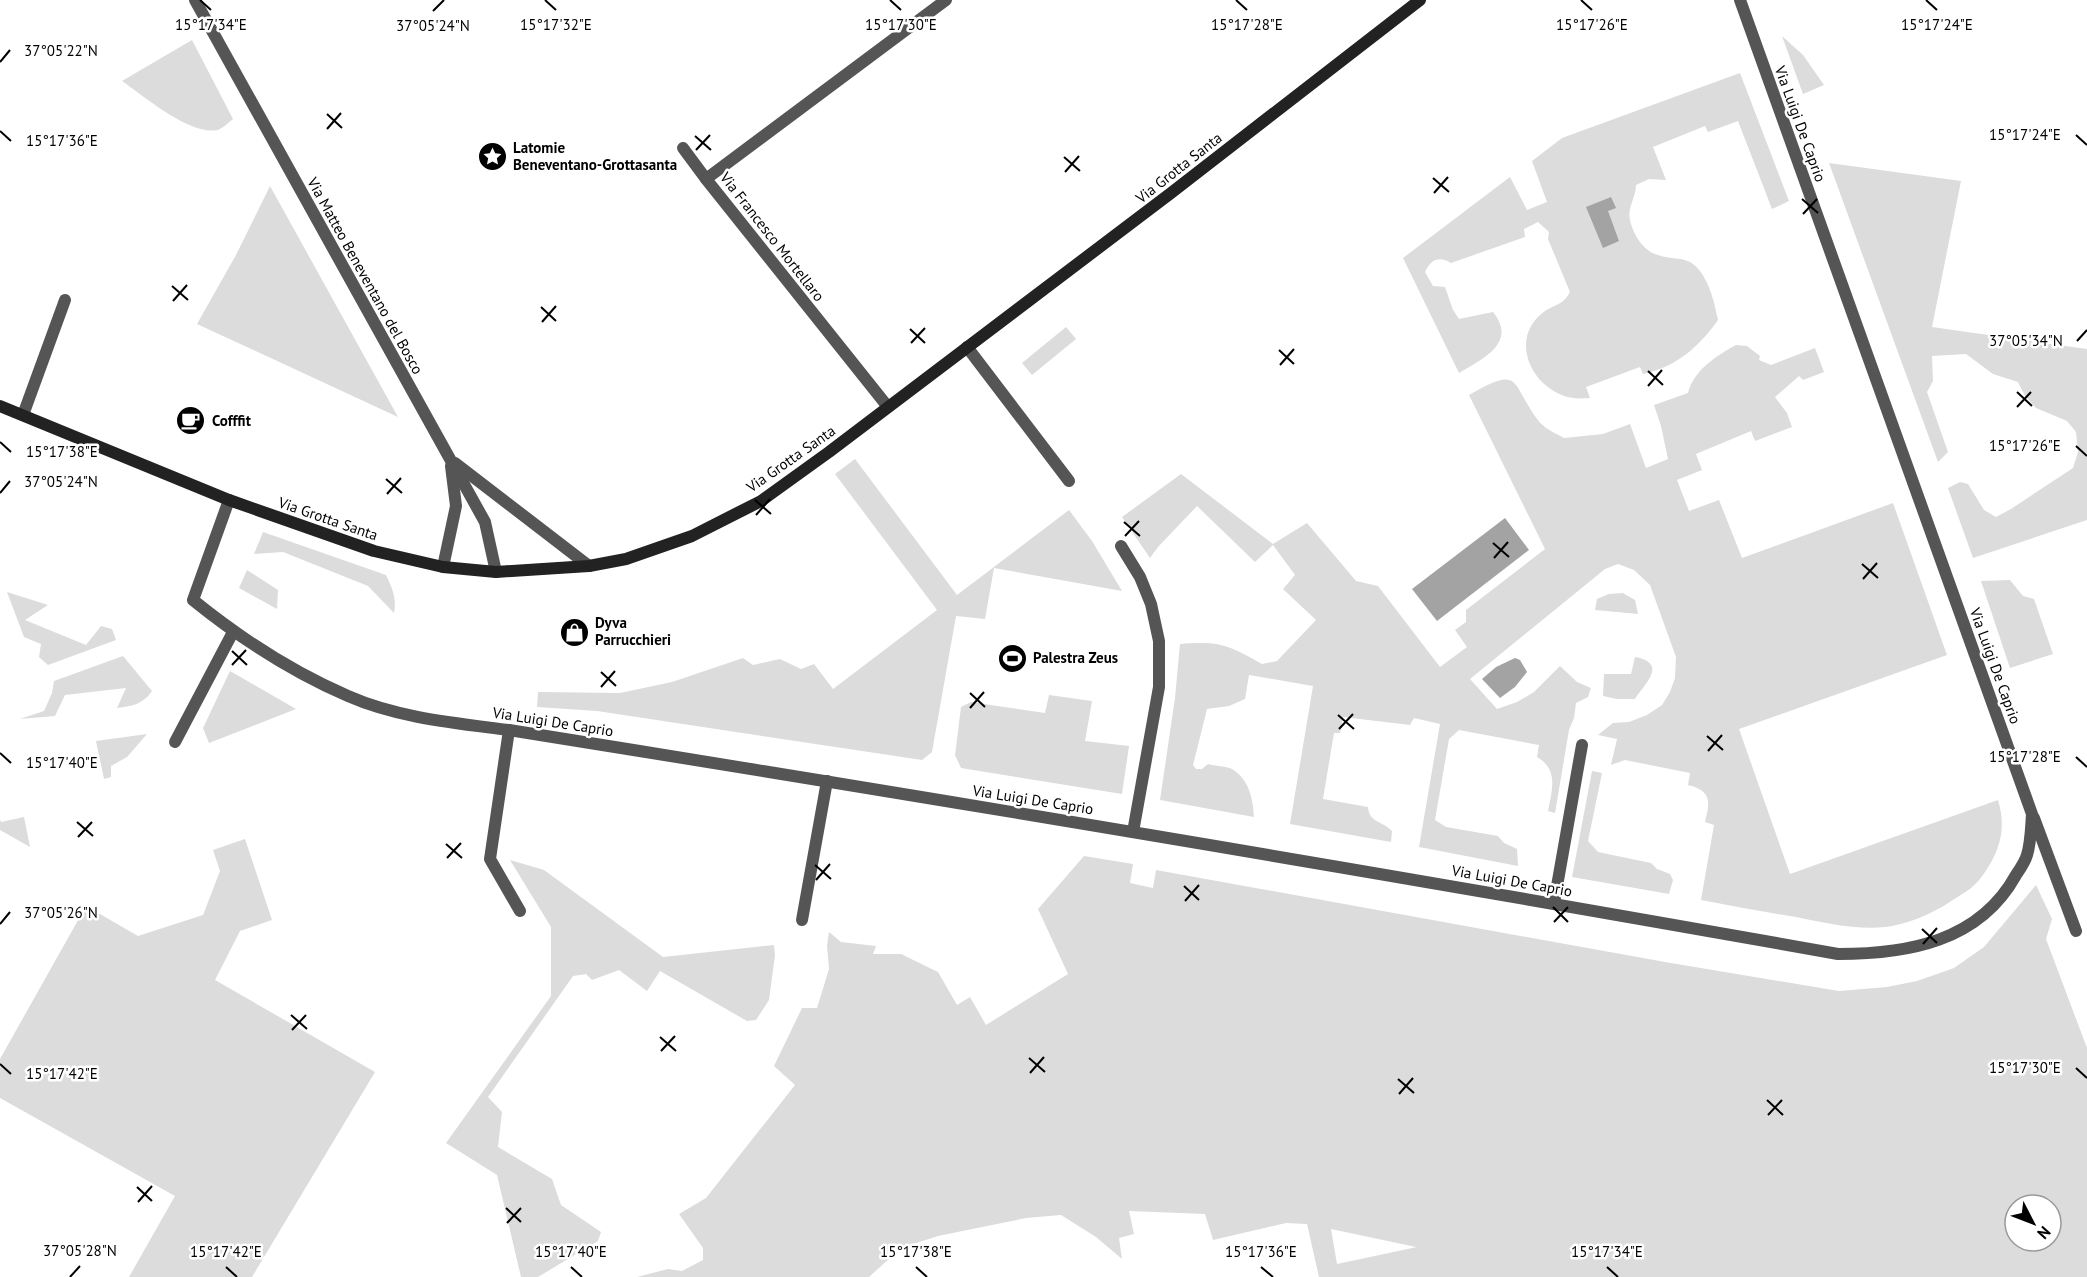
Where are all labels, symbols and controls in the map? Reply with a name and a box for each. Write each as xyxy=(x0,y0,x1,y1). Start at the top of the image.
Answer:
text: 15°17'34"E xyxy=(175,15,247,34)
text: 15°17'32"E xyxy=(520,15,592,34)
text: 15°17'30"E xyxy=(865,15,937,34)
text: 15°17'28"E xyxy=(1211,15,1283,34)
text: 15°17'26"E xyxy=(1556,15,1628,34)
text: 15°17'24"E xyxy=(1901,15,1973,34)
text: 37°05'24"N xyxy=(396,16,470,35)
text: 37°05'22"N xyxy=(24,41,98,60)
street label: Via Luigi De Caprio xyxy=(1770,62,1830,184)
text: 15°17'24"E xyxy=(1989,125,2061,144)
street label: Via Grotta Santa xyxy=(1131,128,1226,208)
text: 15°17'36"E xyxy=(26,131,98,150)
place label: Latomie Beneventano-Grottasanta xyxy=(513,138,677,174)
place icon: Latomie Beneventano-Grottasanta xyxy=(476,141,508,173)
street label: Via Francesco Mortellaro xyxy=(715,168,829,305)
street label: Via Matteo Beneventano del Bosco xyxy=(303,173,428,377)
text: 37°05'34"N xyxy=(1989,331,2063,350)
cafe icon: Cofffit xyxy=(175,405,207,437)
place label: Cofffit xyxy=(212,411,252,430)
street label: Via Grotta Santa xyxy=(742,421,839,497)
text: 15°17'26"E xyxy=(1989,436,2061,455)
text: 15°17'38"E xyxy=(26,442,98,461)
text: 37°05'24"N xyxy=(24,472,98,491)
street label: Via Grotta Santa xyxy=(275,492,380,544)
street label: Via Luigi De Caprio xyxy=(1965,604,2025,726)
place label: Dyva Parrucchieri xyxy=(595,613,671,649)
shop icon: Dyva Parrucchieri xyxy=(558,616,590,648)
sports icon: Palestra Zeus xyxy=(996,642,1028,674)
place label: Palestra Zeus xyxy=(1033,648,1118,667)
street label: Via Luigi De Caprio xyxy=(490,702,615,740)
text: 15°17'28"E xyxy=(1989,747,2061,766)
text: 15°17'40"E xyxy=(26,753,98,772)
street label: Via Luigi De Caprio xyxy=(970,780,1095,818)
street label: Via Luigi De Caprio xyxy=(1449,860,1574,900)
text: 37°05'26"N xyxy=(24,903,98,922)
text: 15°17'30"E xyxy=(1989,1058,2061,1077)
text: 15°17'42"E xyxy=(26,1064,98,1083)
north arrow xyxy=(2003,1193,2063,1253)
text: N xyxy=(2033,1222,2055,1244)
text: 37°05'28"N xyxy=(43,1241,117,1260)
text: 15°17'42"E xyxy=(190,1242,262,1261)
text: 15°17'40"E xyxy=(535,1242,607,1261)
text: 15°17'38"E xyxy=(880,1242,952,1261)
text: 15°17'36"E xyxy=(1225,1242,1297,1261)
text: 15°17'34"E xyxy=(1571,1242,1643,1261)

